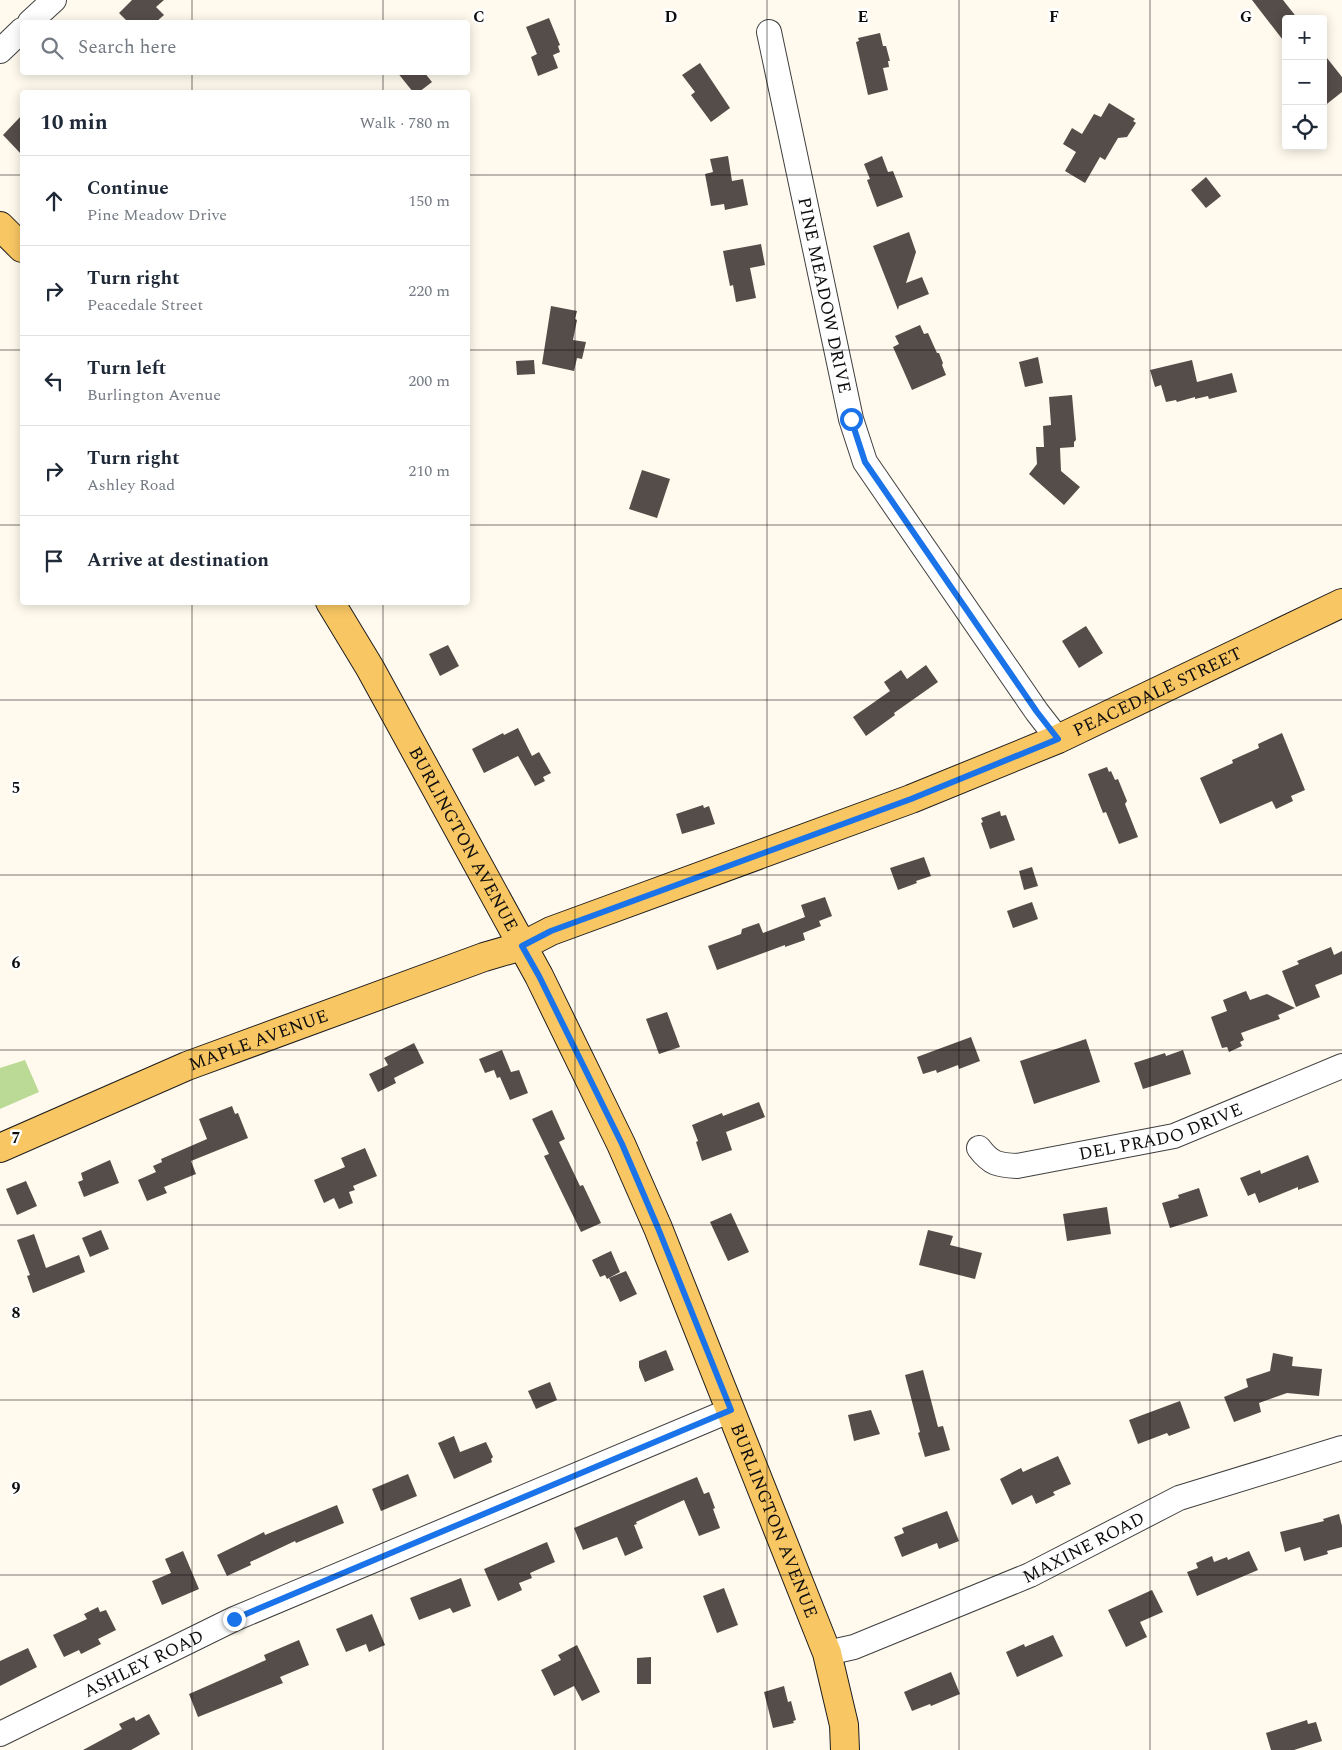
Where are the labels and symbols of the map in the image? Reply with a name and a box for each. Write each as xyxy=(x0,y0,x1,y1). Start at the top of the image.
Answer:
text: C xyxy=(473,5,485,29)
text: D xyxy=(665,5,678,29)
text: E xyxy=(858,5,868,29)
text: F xyxy=(1049,5,1059,29)
text: G xyxy=(1240,5,1252,29)
street label: PINE MEADOW DRIVE xyxy=(790,195,858,396)
route start xyxy=(840,408,863,431)
street label: PEACEDALE STREET xyxy=(1068,640,1247,744)
street label: BURLINGTON AVENUE xyxy=(402,742,525,936)
text: 5 xyxy=(12,776,20,800)
text: 6 xyxy=(12,951,21,975)
street label: MAPLE AVENUE xyxy=(185,1002,332,1078)
street label: DEL PRADO DRIVE xyxy=(1076,1096,1247,1168)
text: 7 xyxy=(12,1126,21,1150)
text: 8 xyxy=(12,1301,21,1325)
street label: BURLINGTON AVENUE xyxy=(723,1419,825,1622)
text: 9 xyxy=(12,1476,21,1500)
street label: MAXINE ROAD xyxy=(1018,1505,1150,1591)
route end xyxy=(223,1608,246,1631)
street label: ASHLEY ROAD xyxy=(79,1623,209,1705)

